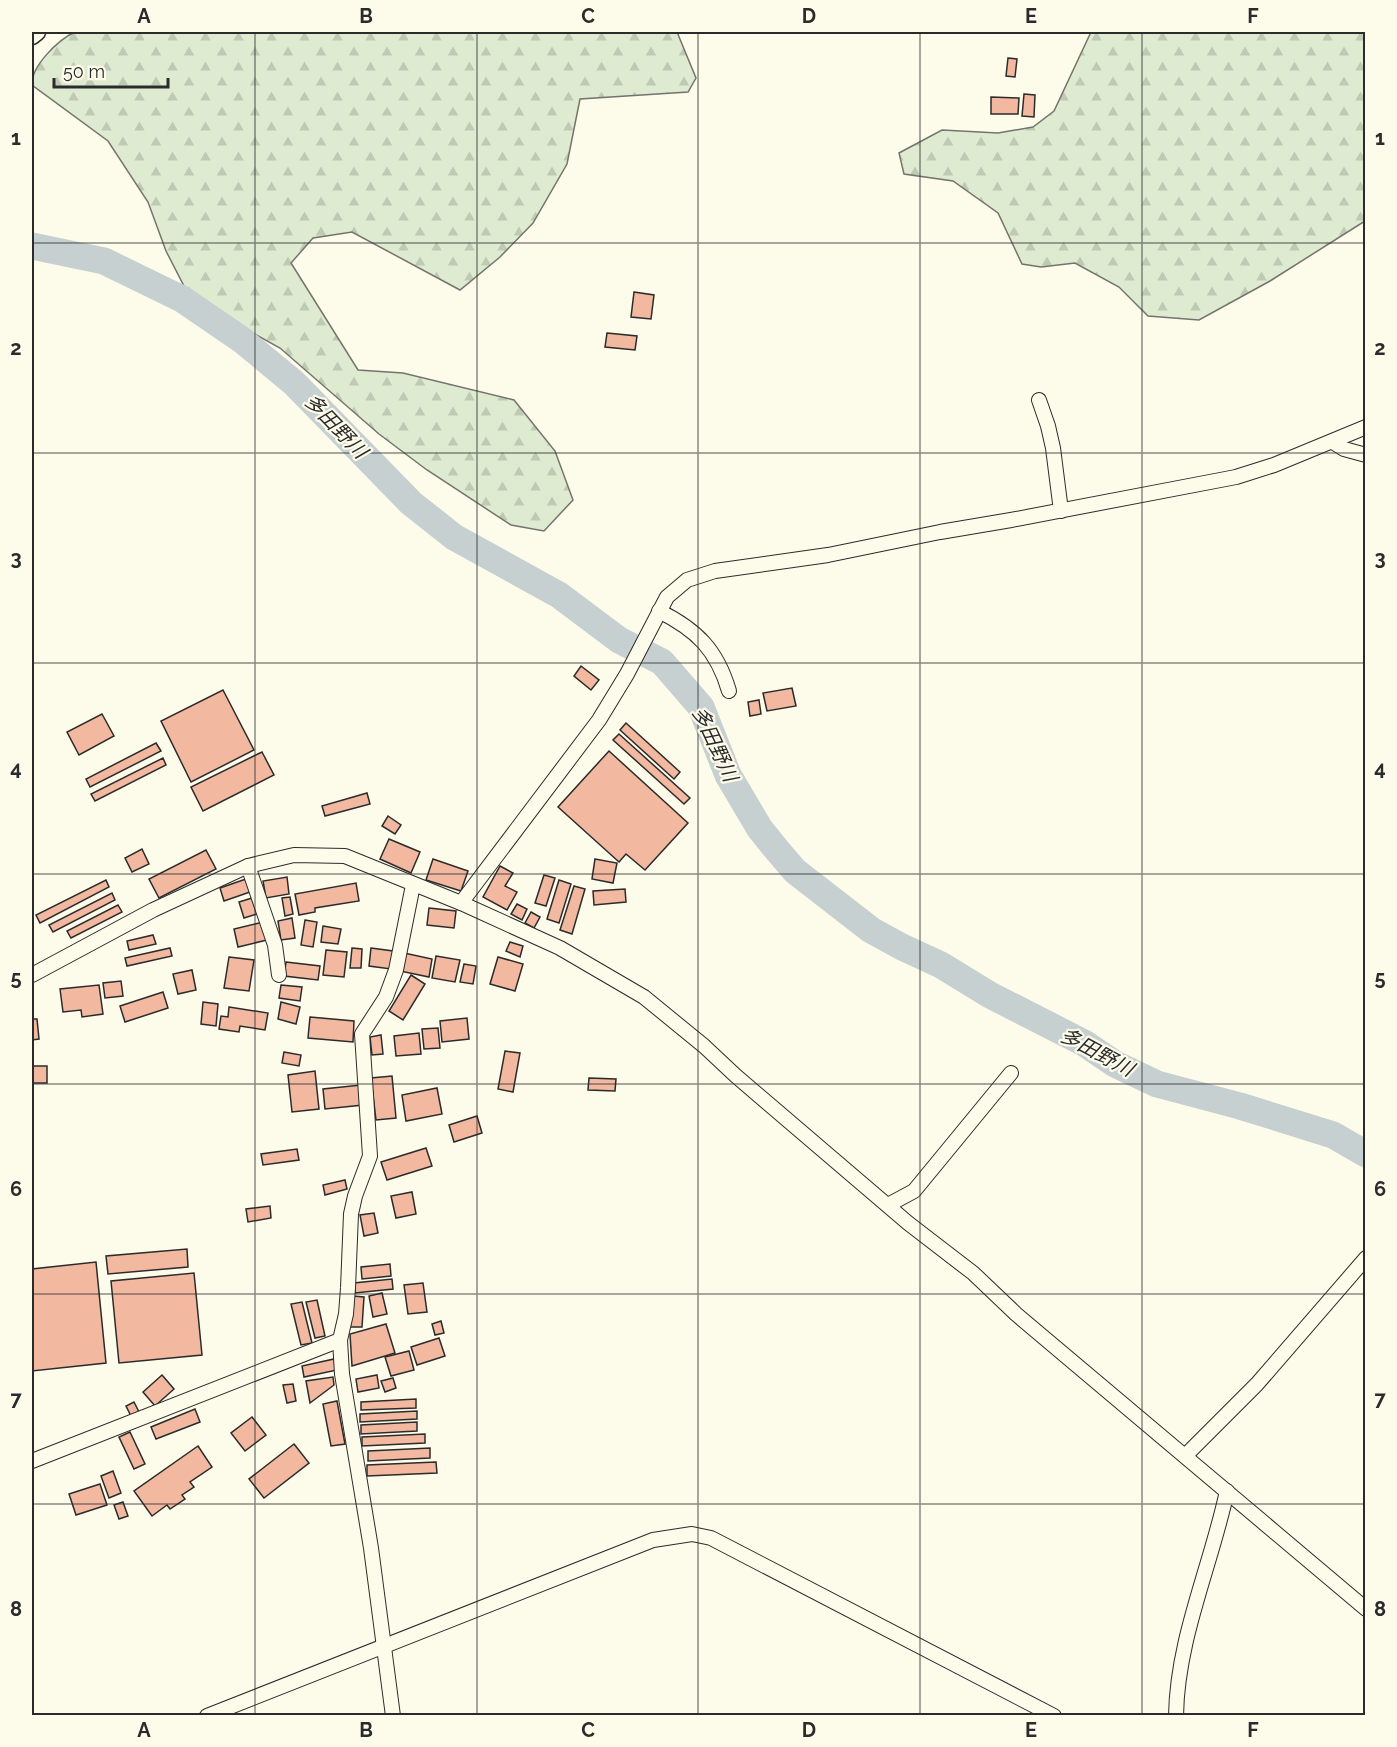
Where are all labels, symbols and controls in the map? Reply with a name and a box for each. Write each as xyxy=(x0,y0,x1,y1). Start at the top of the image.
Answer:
text: A xyxy=(137,4,151,28)
text: B xyxy=(359,4,373,28)
text: C xyxy=(581,4,595,28)
text: D xyxy=(802,4,816,28)
text: E xyxy=(1025,4,1037,28)
text: F xyxy=(1247,4,1259,28)
scale bar xyxy=(54,51,168,89)
text: 50 m xyxy=(63,61,105,82)
text: 1 xyxy=(11,126,21,150)
text: 1 xyxy=(1375,126,1385,150)
text: 2 xyxy=(10,336,22,360)
text: 2 xyxy=(1374,336,1386,360)
water label: 多田野川 xyxy=(300,389,374,465)
text: 3 xyxy=(10,546,22,570)
text: 3 xyxy=(1374,546,1386,570)
water label: 多田野川 xyxy=(687,703,744,787)
text: 4 xyxy=(10,756,22,780)
text: 4 xyxy=(1374,756,1386,780)
text: 5 xyxy=(10,966,22,990)
text: 5 xyxy=(1374,966,1386,990)
water label: 多田野川 xyxy=(1056,1023,1140,1082)
text: 6 xyxy=(10,1177,22,1201)
text: 6 xyxy=(1374,1177,1386,1201)
text: 7 xyxy=(10,1387,22,1411)
text: 7 xyxy=(1374,1387,1386,1411)
text: 8 xyxy=(10,1597,22,1621)
text: 8 xyxy=(1374,1597,1386,1621)
text: A xyxy=(137,1718,151,1742)
text: B xyxy=(359,1718,373,1742)
text: C xyxy=(581,1718,595,1742)
text: D xyxy=(802,1718,816,1742)
text: E xyxy=(1025,1718,1037,1742)
text: F xyxy=(1247,1718,1259,1742)

